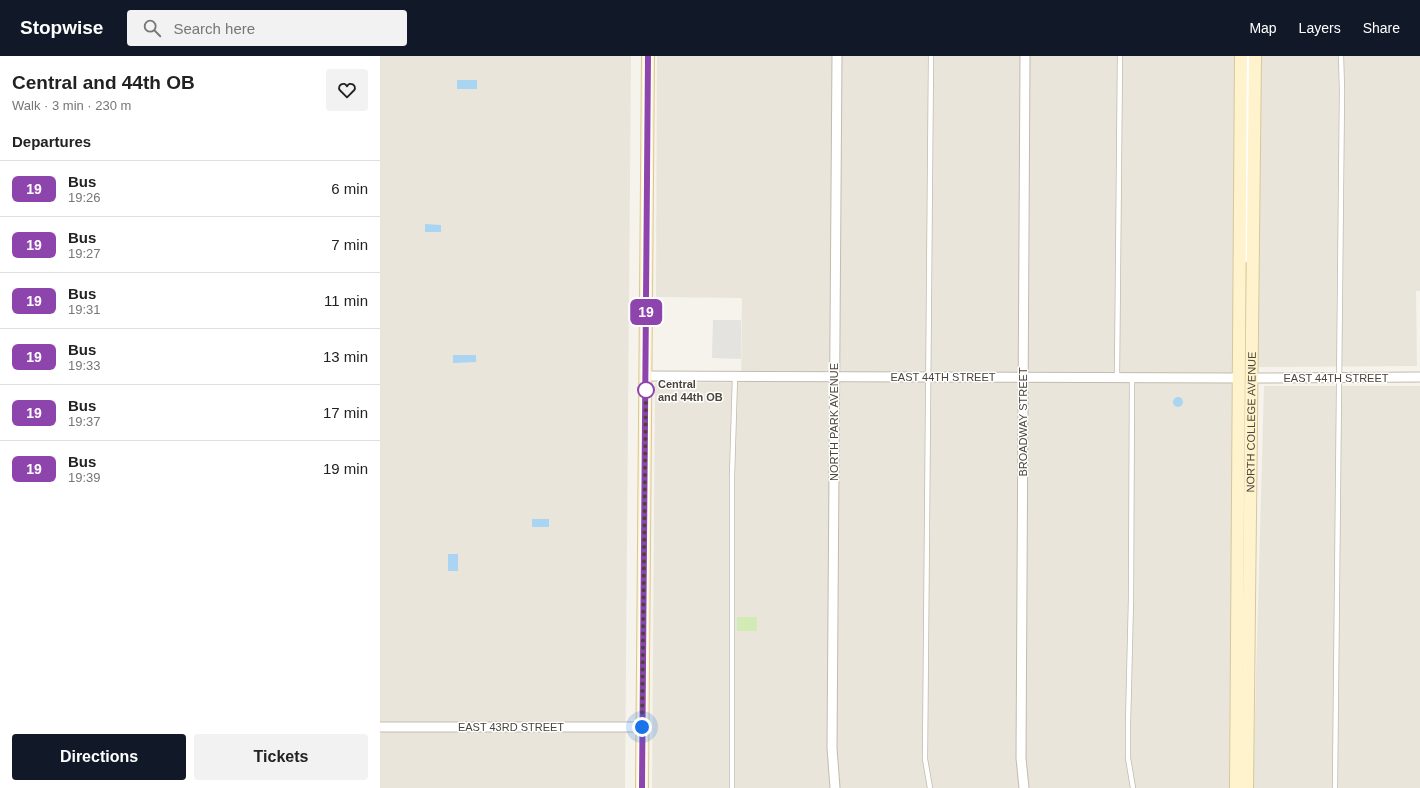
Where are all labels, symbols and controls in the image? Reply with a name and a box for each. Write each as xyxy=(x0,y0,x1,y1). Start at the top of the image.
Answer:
search box xyxy=(127,10,407,46)
text: Stopwise xyxy=(20,17,103,38)
icon: search xyxy=(141,17,163,39)
text: Search here xyxy=(173,20,255,37)
text: Map xyxy=(1249,20,1277,36)
text: Layers xyxy=(1299,20,1341,36)
text: Share xyxy=(1363,20,1400,36)
button: heart xyxy=(326,69,368,111)
text: Central and 44th OB xyxy=(12,72,195,93)
text: Walk · 3 min · 230 m xyxy=(12,98,131,113)
text: Departures xyxy=(12,133,91,150)
text: Bus xyxy=(68,173,96,190)
text: 6 min xyxy=(331,180,368,197)
text: 19 xyxy=(26,181,42,197)
text: 19:26 xyxy=(68,190,101,205)
text: Bus xyxy=(68,229,96,246)
text: 7 min xyxy=(331,236,368,253)
text: 19 xyxy=(26,237,42,253)
text: 19:27 xyxy=(68,246,101,261)
text: Bus xyxy=(68,285,96,302)
text: 11 min xyxy=(324,292,368,309)
text: 19 xyxy=(26,293,42,309)
line badge: 19 xyxy=(628,299,664,325)
text: 19:31 xyxy=(68,302,101,317)
text: 19 xyxy=(638,304,654,320)
text: Bus xyxy=(68,341,96,358)
text: 13 min xyxy=(323,348,368,365)
text: 19 xyxy=(26,349,42,365)
street label: NORTH COLLEGE AVENUE xyxy=(1244,351,1258,493)
text: 19:33 xyxy=(68,358,101,373)
street label: NORTH PARK AVENUE xyxy=(828,363,840,481)
street label: BROADWAY STREET xyxy=(1017,367,1029,477)
street label: EAST 44TH STREET xyxy=(891,371,996,383)
street label: EAST 44TH STREET xyxy=(1284,372,1389,384)
place label: Central and 44th OB xyxy=(658,378,723,403)
marker: Central and 44th OB xyxy=(637,381,655,399)
text: Bus xyxy=(68,397,96,414)
text: 17 min xyxy=(323,404,368,421)
text: 19 xyxy=(26,405,42,421)
text: 19:37 xyxy=(68,414,101,429)
text: Bus xyxy=(68,453,96,470)
text: 19 min xyxy=(323,460,368,477)
text: 19 xyxy=(26,461,42,477)
text: 19:39 xyxy=(68,470,101,485)
your location xyxy=(632,717,652,737)
street label: EAST 43RD STREET xyxy=(458,721,564,733)
button: Directions xyxy=(12,734,186,780)
button: Tickets xyxy=(194,734,368,780)

